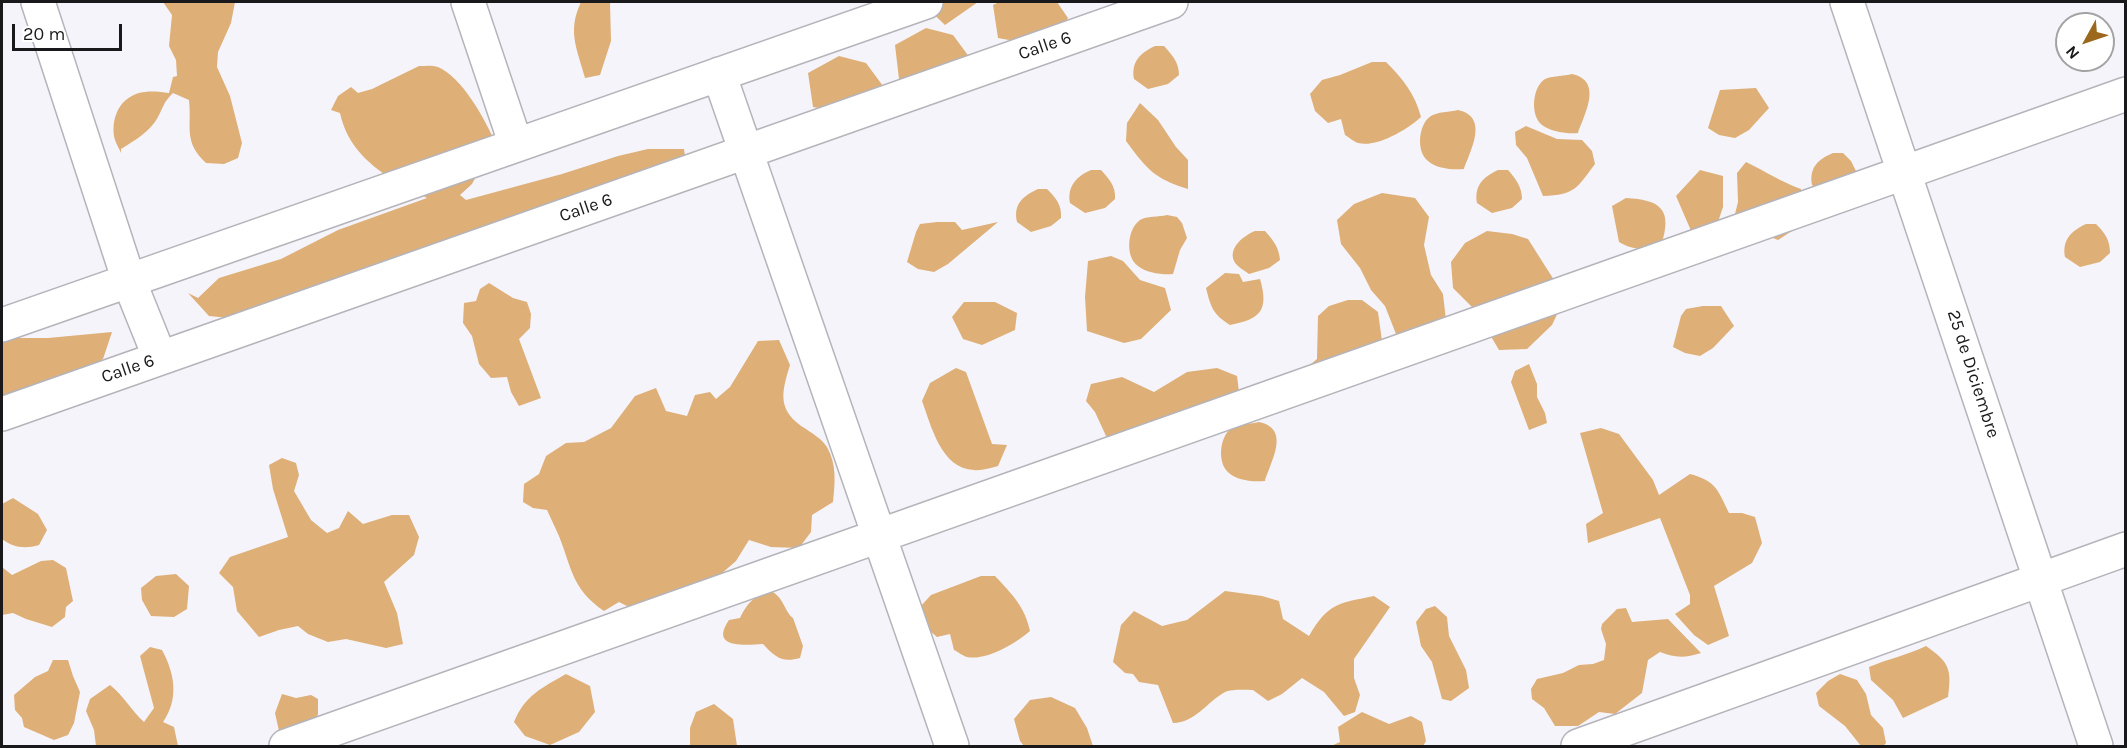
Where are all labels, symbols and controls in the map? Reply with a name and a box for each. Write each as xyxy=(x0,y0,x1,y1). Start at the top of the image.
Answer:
scale bar xyxy=(15,12,124,50)
north arrow xyxy=(2055,12,2115,72)
text: 20 m xyxy=(23,23,65,45)
street label: Calle 6 xyxy=(1016,27,1074,65)
text: N xyxy=(2061,42,2083,63)
street label: Calle 6 xyxy=(557,189,615,227)
street label: 25 de Diciembre xyxy=(1942,307,2004,441)
street label: Calle 6 xyxy=(99,350,157,388)

